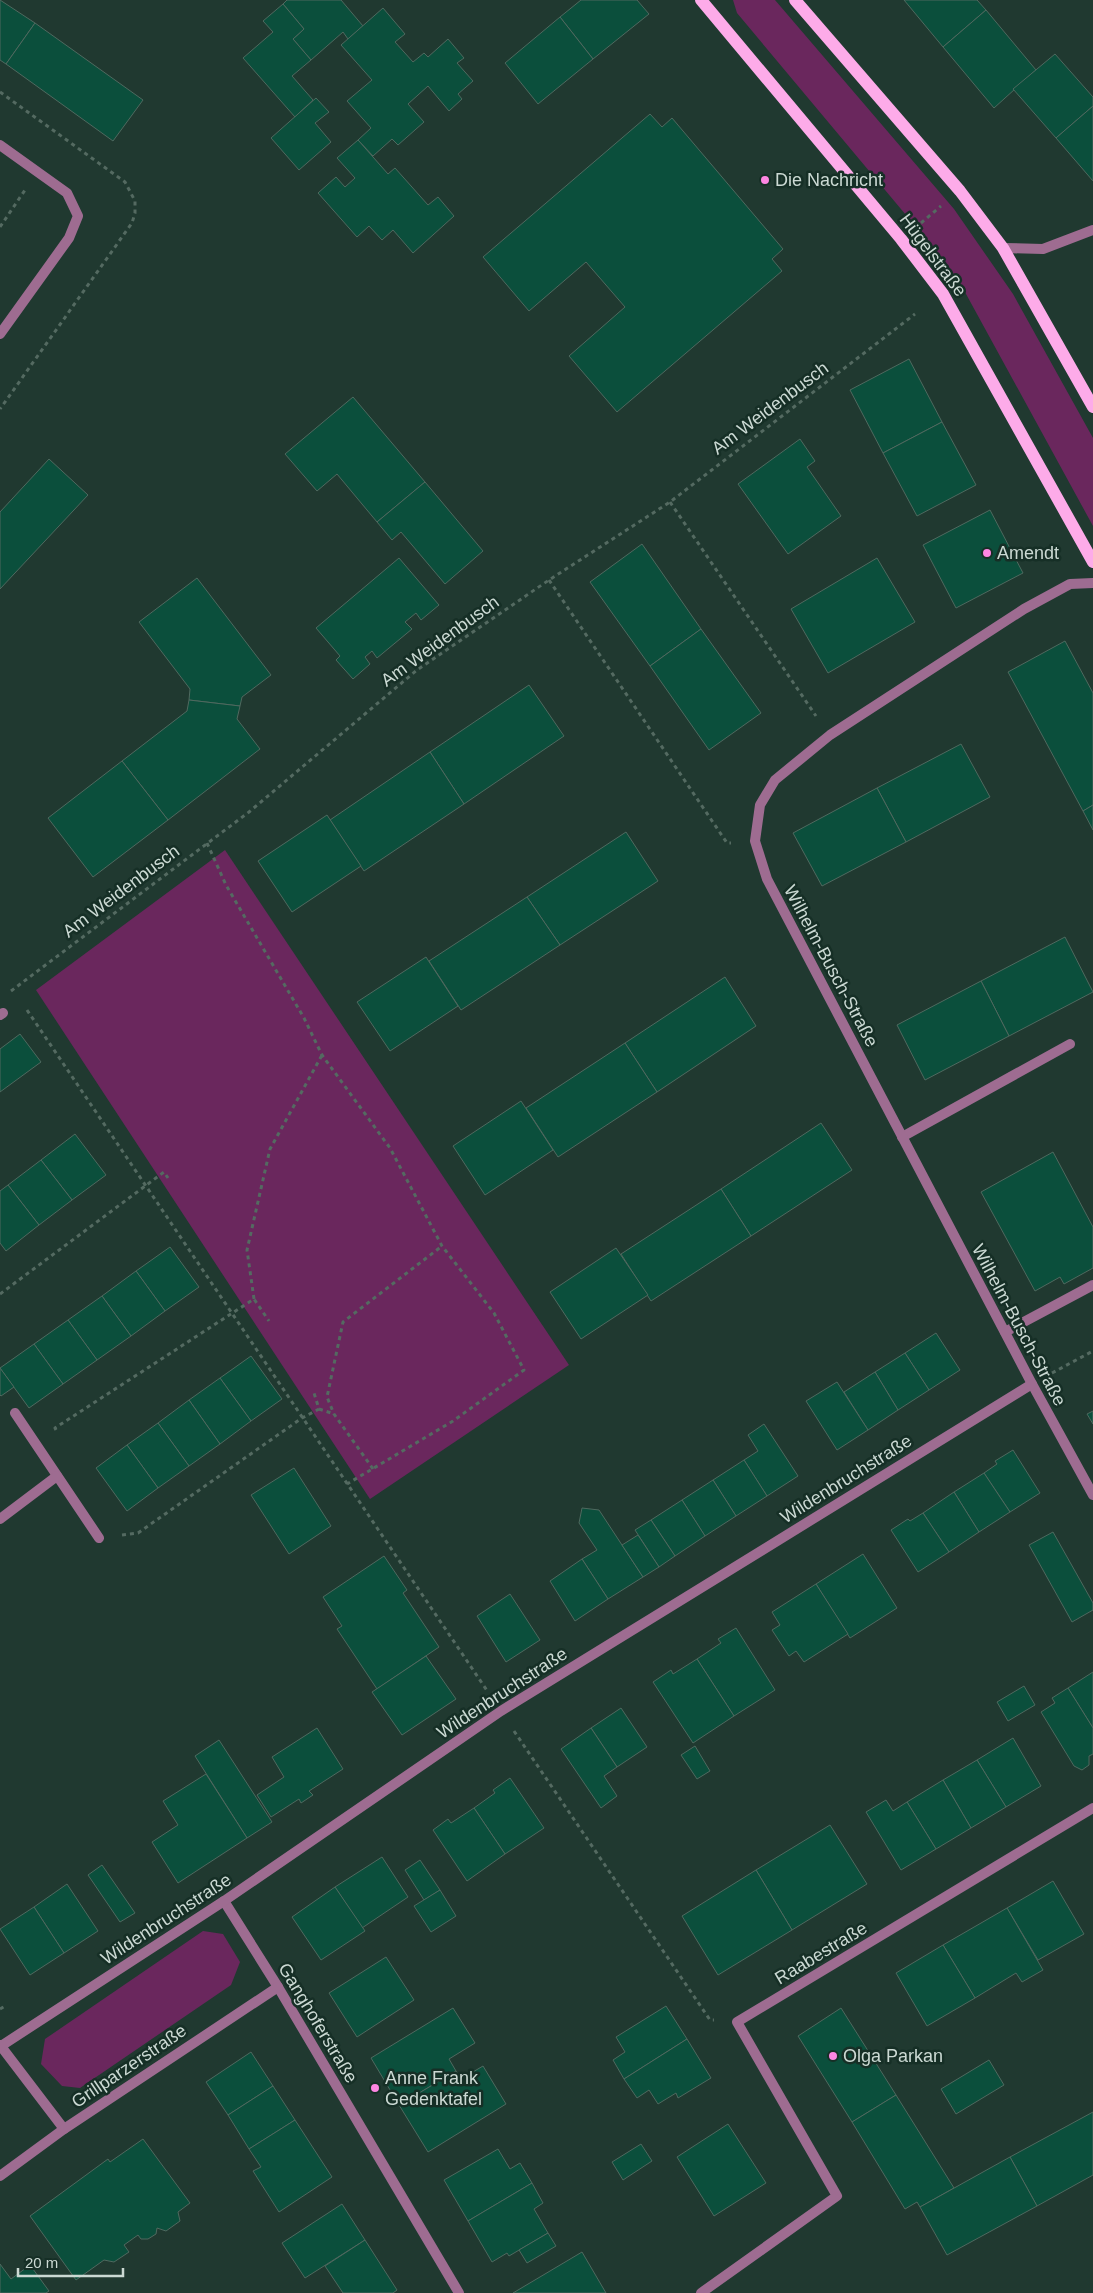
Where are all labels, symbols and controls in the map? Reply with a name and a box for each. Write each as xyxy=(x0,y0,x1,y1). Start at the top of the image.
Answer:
place label: Die Nachricht xyxy=(775,170,883,190)
marker: Die Nachricht xyxy=(759,174,771,186)
street label: Hügelstraße xyxy=(896,210,970,300)
street label: Am Weidenbusch xyxy=(708,358,832,458)
place label: Amendt xyxy=(997,543,1059,563)
marker: Amendt xyxy=(981,547,993,559)
street label: Am Weidenbusch xyxy=(377,592,503,690)
street label: Am Weidenbusch xyxy=(59,841,183,941)
street label: Wilhelm-Busch-Straße xyxy=(780,882,882,1050)
street label: Wilhelm-Busch-Straße xyxy=(968,1241,1070,1409)
street label: Wildenbruchstraße xyxy=(777,1430,915,1528)
street label: Wildenbruchstraße xyxy=(433,1643,571,1743)
street label: Wildenbruchstraße xyxy=(97,1869,235,1969)
street label: Raabestraße xyxy=(771,1918,871,1988)
street label: Ganghoferstraße xyxy=(274,1960,362,2086)
street label: Grillparzerstraße xyxy=(68,2020,190,2112)
place label: Olga Parkan xyxy=(843,2046,943,2066)
marker: Olga Parkan xyxy=(827,2050,839,2062)
place label: Anne Frank Gedenktafel xyxy=(385,2068,482,2109)
marker: Anne Frank Gedenktafel xyxy=(369,2082,381,2094)
scale bar xyxy=(18,2246,122,2278)
text: 20 m xyxy=(25,2254,58,2271)

